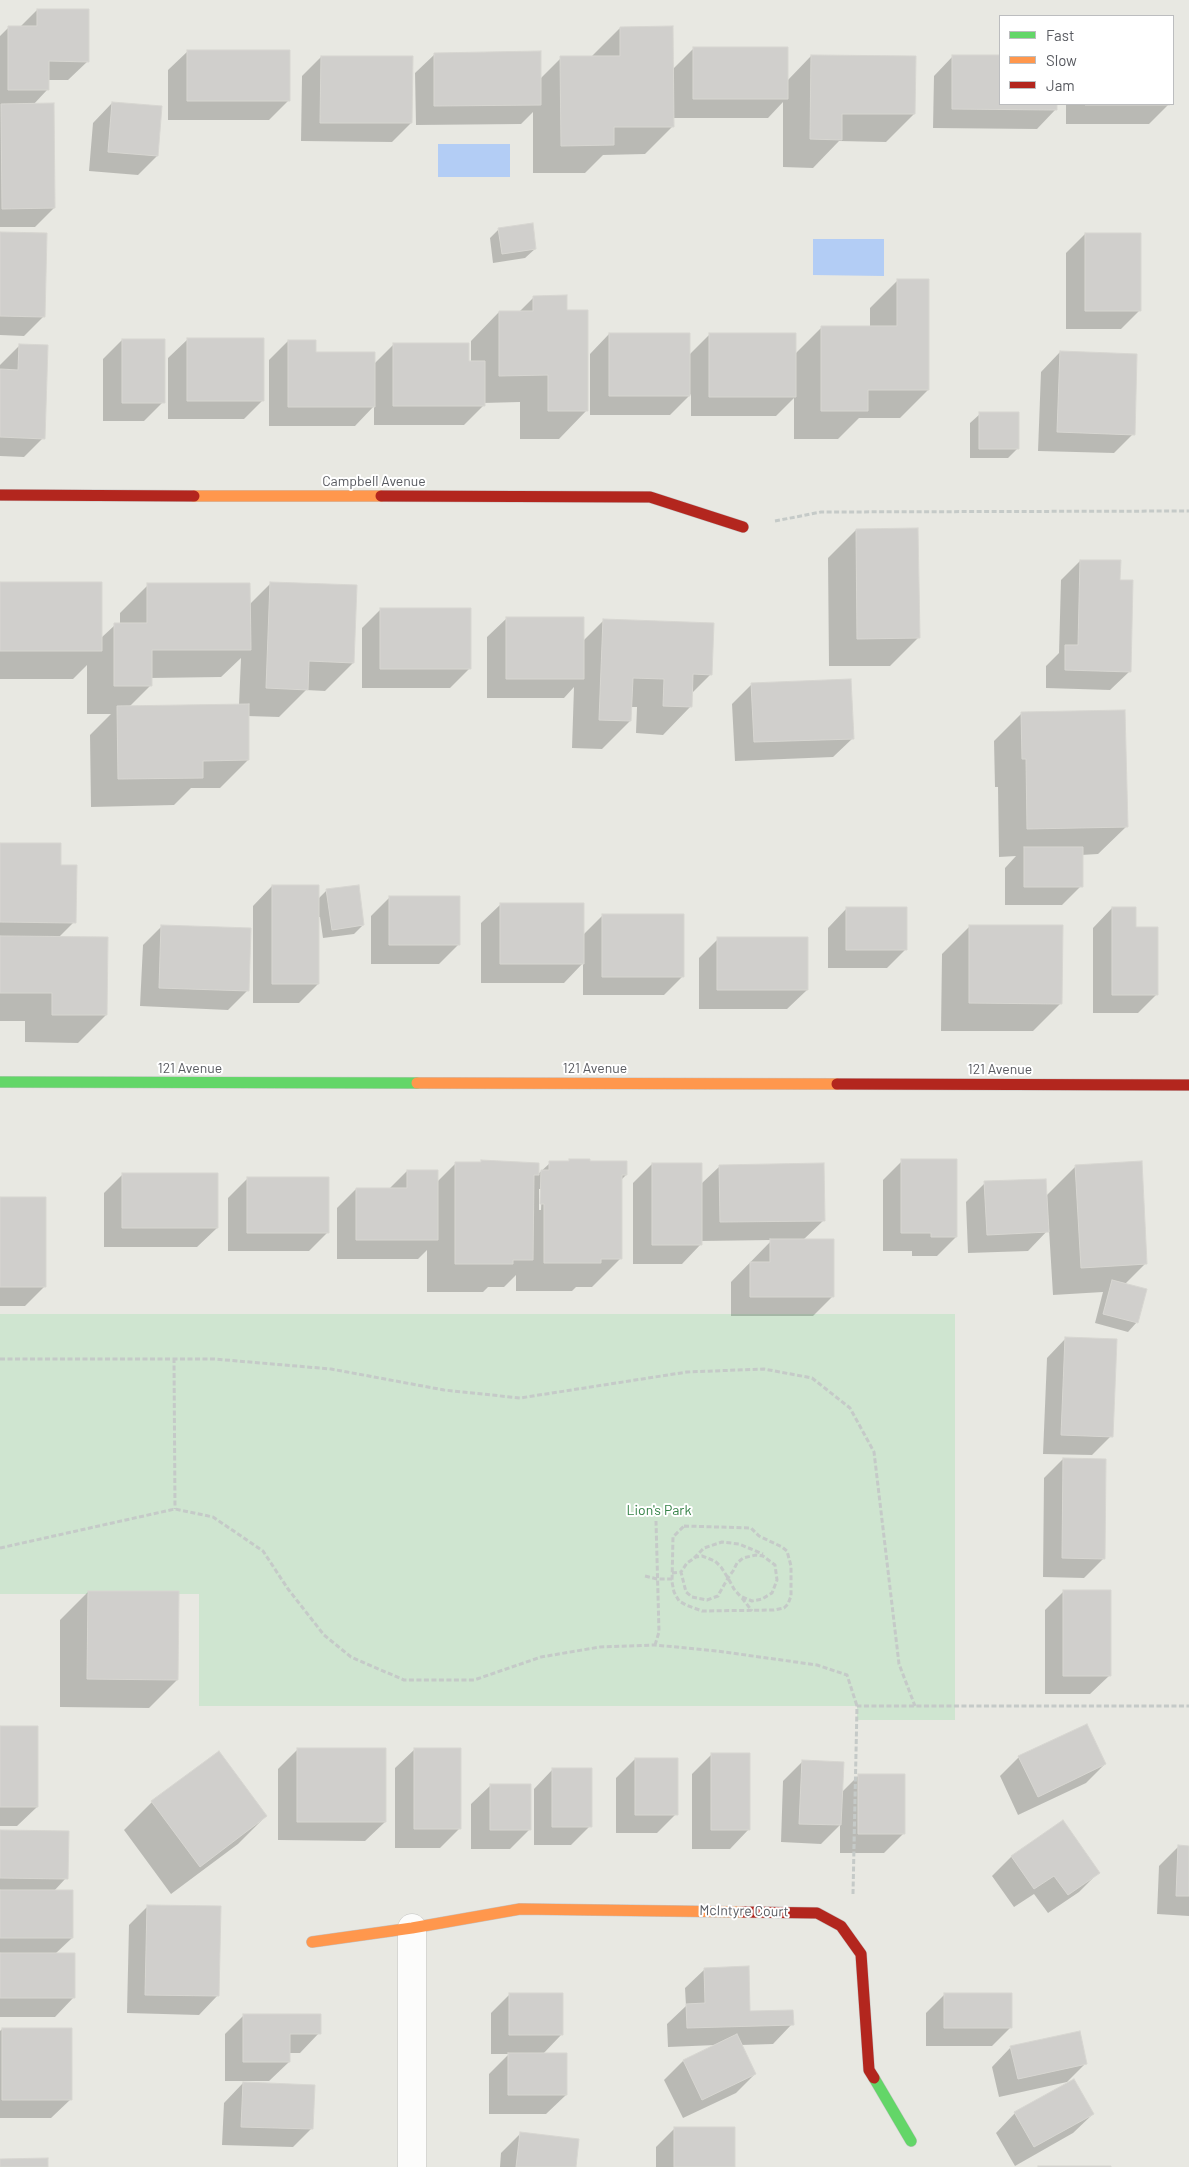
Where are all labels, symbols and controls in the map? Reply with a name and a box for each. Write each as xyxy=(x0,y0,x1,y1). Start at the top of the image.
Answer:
legend xyxy=(999,15,1174,105)
text: Fast xyxy=(1046,26,1074,44)
text: Slow xyxy=(1046,51,1077,69)
text: Jam xyxy=(1046,76,1075,94)
street label: Campbell Avenue xyxy=(322,473,426,489)
street label: 121 Avenue xyxy=(158,1060,222,1076)
street label: 121 Avenue xyxy=(563,1060,627,1076)
street label: 121 Avenue xyxy=(968,1061,1032,1077)
park label: Lion's Park xyxy=(627,1502,691,1518)
street label: McIntyre Court xyxy=(699,1902,789,1920)

